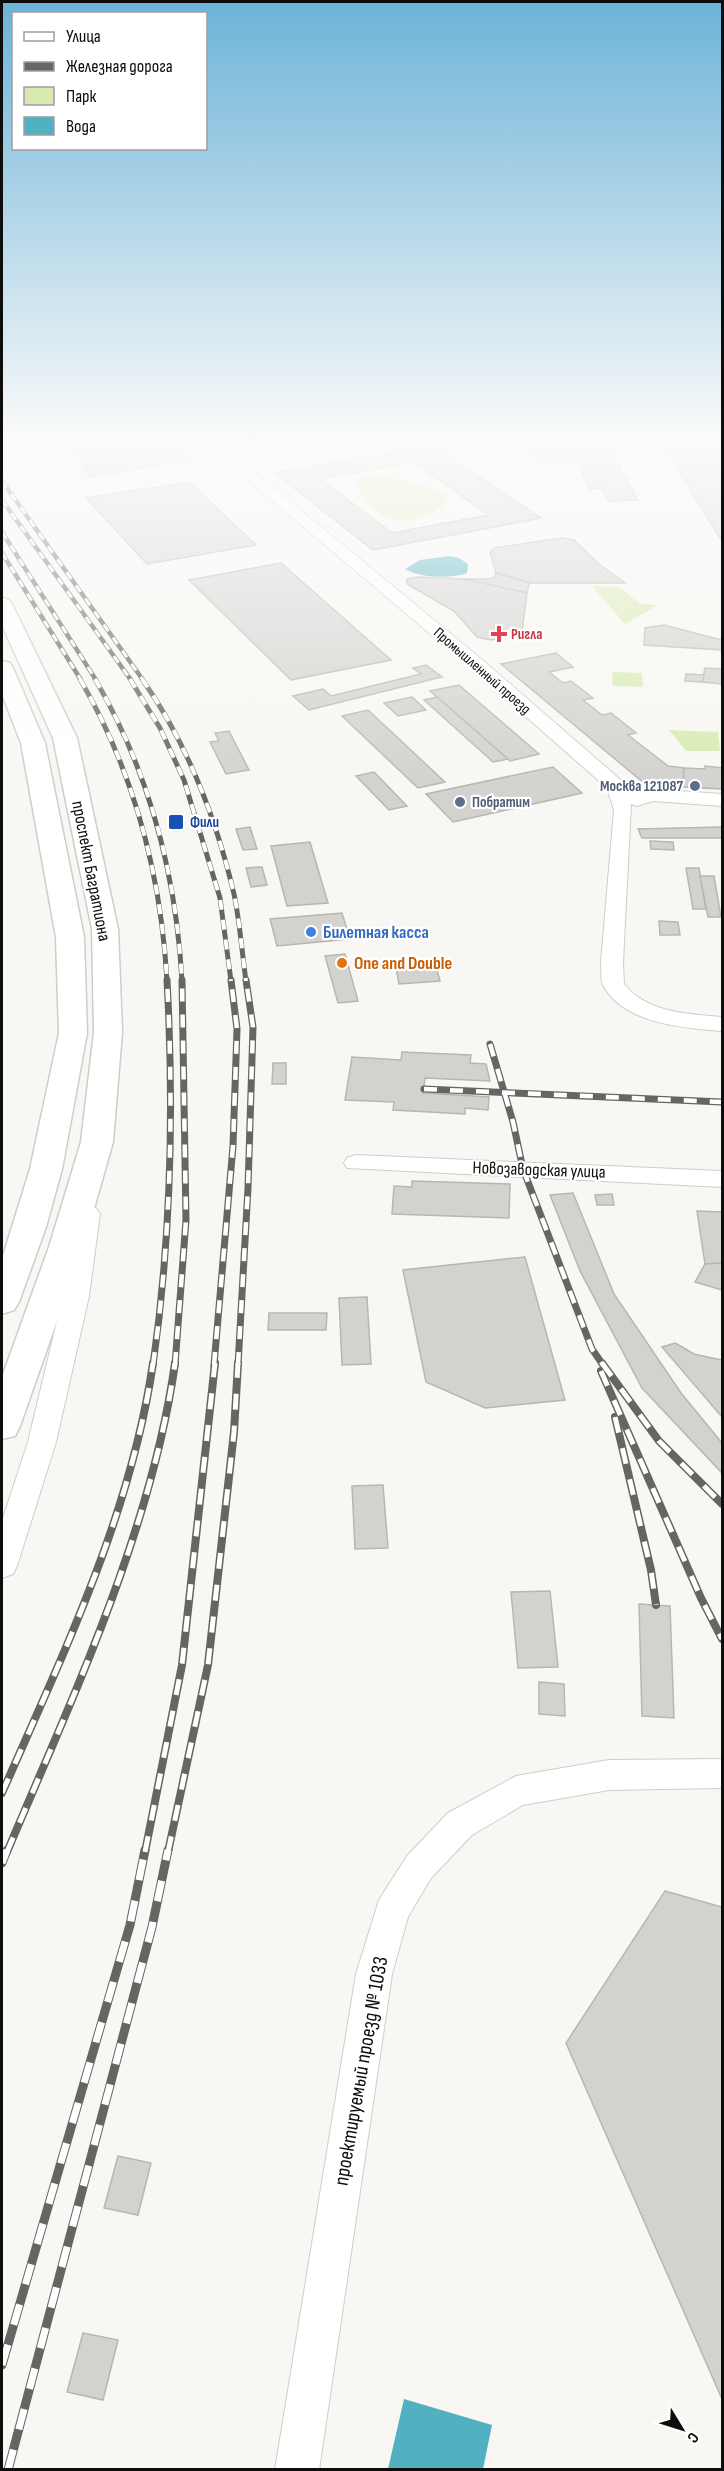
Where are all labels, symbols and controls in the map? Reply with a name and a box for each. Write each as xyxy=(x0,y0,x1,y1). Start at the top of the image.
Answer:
legend xyxy=(12,12,207,150)
text: Улица xyxy=(66,26,101,47)
text: Железная дорога xyxy=(66,56,173,77)
text: Парк xyxy=(66,86,97,107)
text: Вода xyxy=(66,116,96,137)
street label: Промышленный проезд xyxy=(429,623,535,719)
place label: Ригла xyxy=(511,625,542,644)
marker: Ригла xyxy=(492,627,506,641)
place label: Москва 121087 xyxy=(600,777,683,796)
marker: Москва 121087 xyxy=(688,779,702,793)
place label: Побратим xyxy=(472,793,530,812)
marker: Побратим xyxy=(453,795,467,809)
street label: проспект Багратиона xyxy=(67,799,115,943)
marker: Фили xyxy=(167,813,185,831)
place label: Фили xyxy=(190,813,219,832)
place label: Билетная касса xyxy=(323,922,429,943)
marker: Билетная касса xyxy=(304,925,318,939)
place label: One and Double xyxy=(354,953,452,974)
marker: One and Double xyxy=(335,956,349,970)
street label: Новозаводская улица xyxy=(472,1157,606,1183)
street label: проектируемый проезд № 1033 xyxy=(329,1954,393,2188)
north arrow xyxy=(652,2399,712,2459)
text: С xyxy=(683,2428,703,2446)

